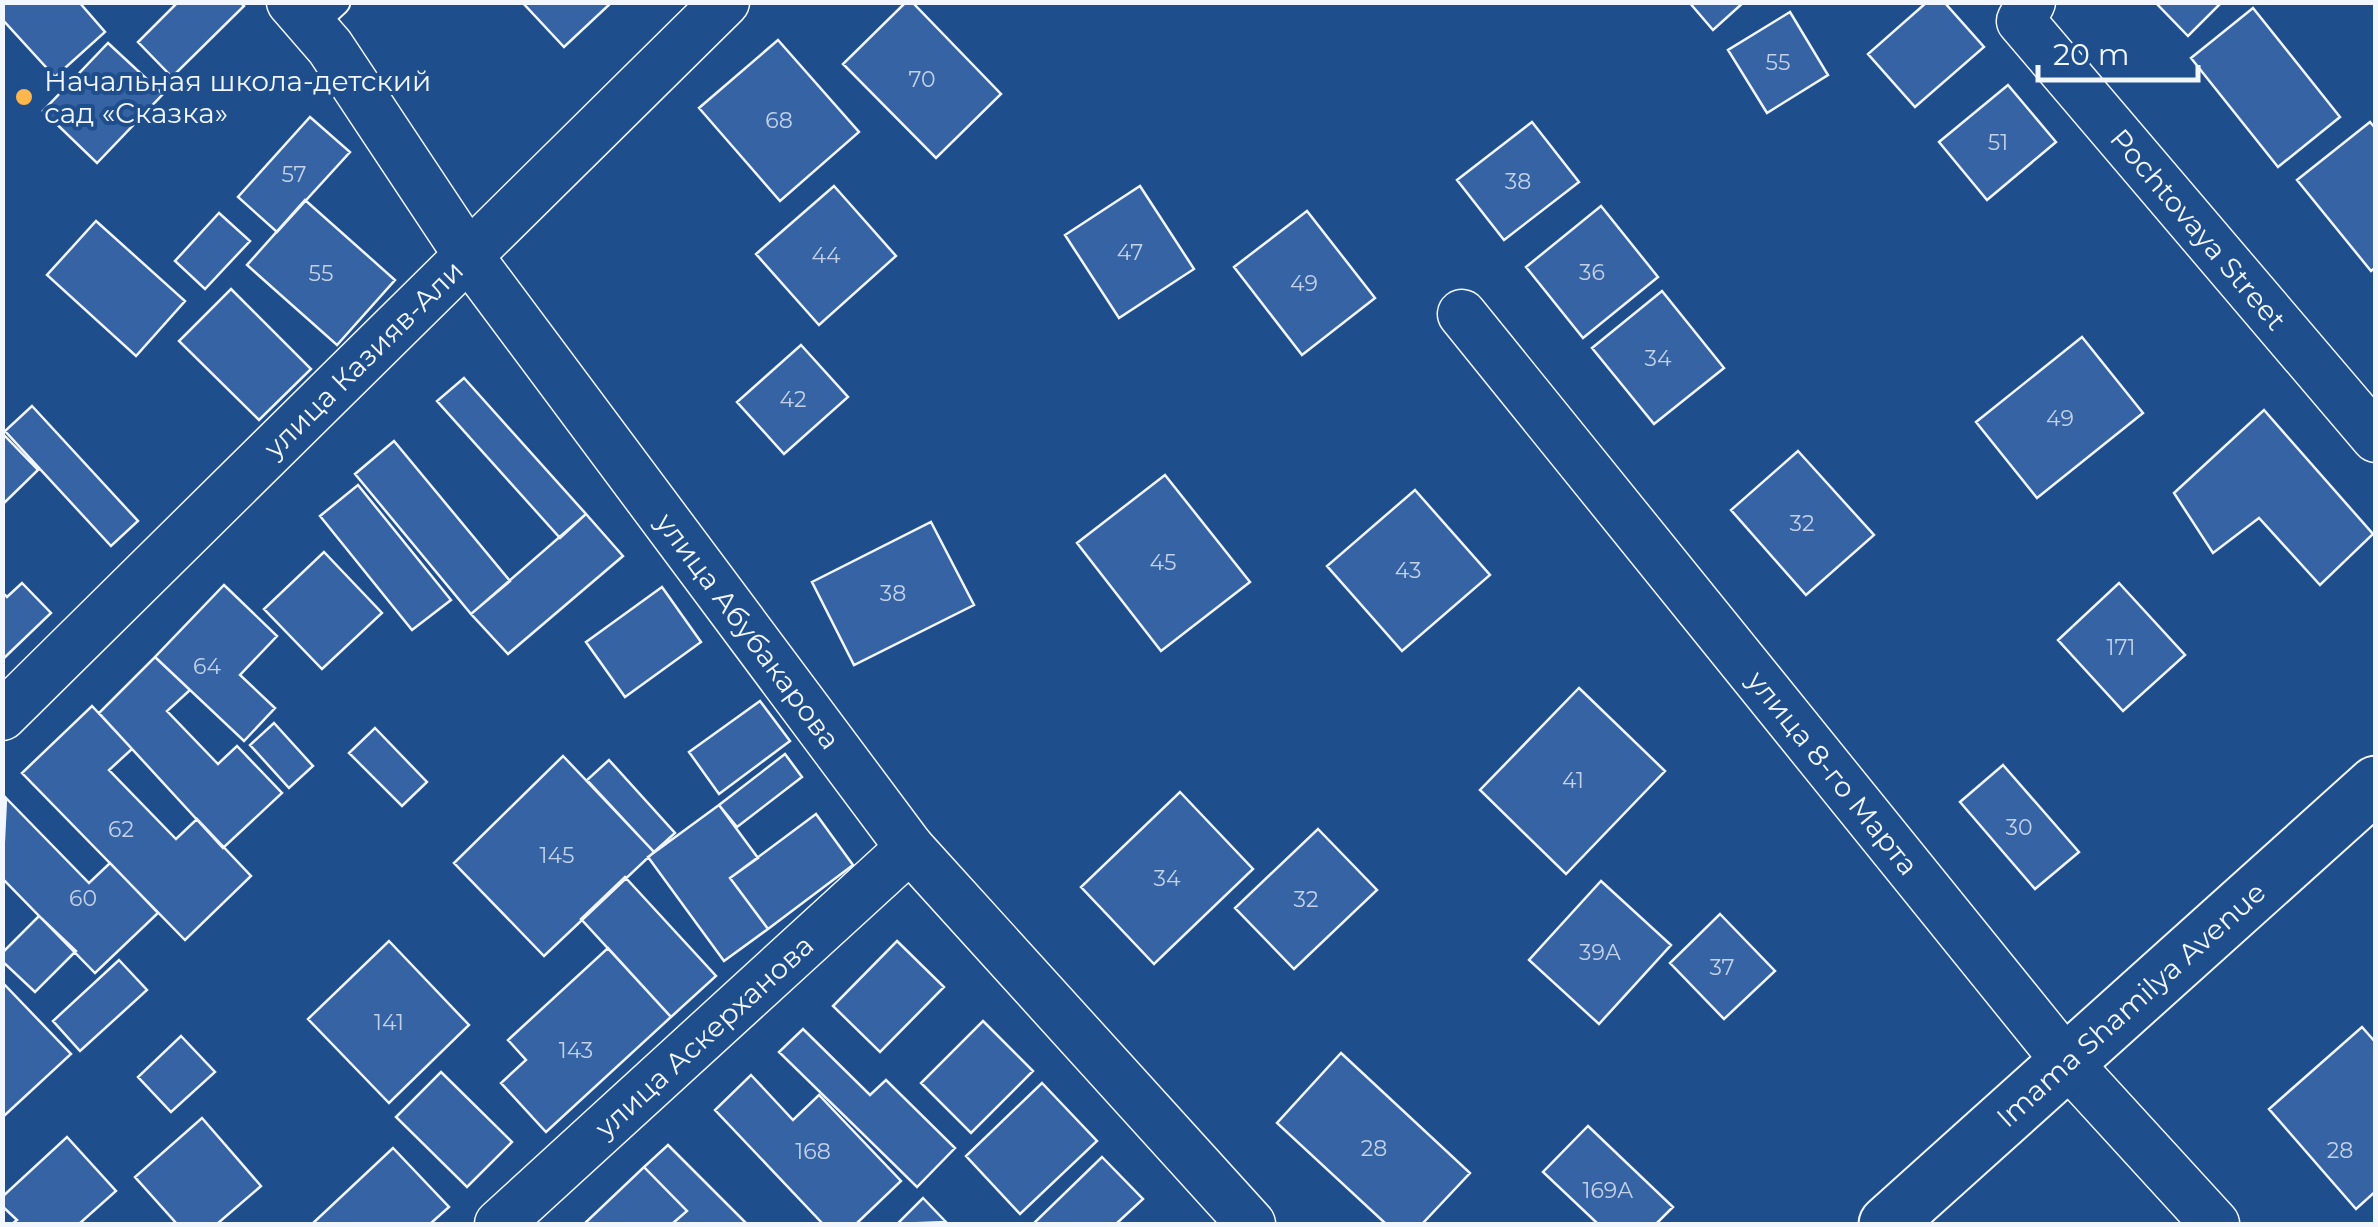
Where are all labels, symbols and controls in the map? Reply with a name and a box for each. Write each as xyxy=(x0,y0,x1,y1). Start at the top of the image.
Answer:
scale bar xyxy=(2038,20,2198,82)
text: 20 m xyxy=(2053,36,2130,73)
house number: 55 xyxy=(1766,49,1790,76)
place label: Начальная школа-детский сад «Сказка» xyxy=(44,64,431,130)
house number: 70 xyxy=(908,66,936,93)
marker: Начальная школа-детский сад «Сказка» xyxy=(13,86,35,108)
house number: 68 xyxy=(765,107,793,134)
street label: Pochtovaya Street xyxy=(2103,122,2293,337)
house number: 51 xyxy=(1988,129,2008,156)
house number: 57 xyxy=(281,161,307,188)
house number: 38 xyxy=(1505,168,1531,195)
house number: 47 xyxy=(1117,239,1143,266)
house number: 44 xyxy=(811,242,841,269)
street label: улица Казияв-Али xyxy=(256,253,470,466)
house number: 36 xyxy=(1579,259,1605,286)
house number: 55 xyxy=(309,260,333,287)
house number: 49 xyxy=(1290,270,1318,297)
house number: 34 xyxy=(1645,345,1672,372)
house number: 42 xyxy=(780,386,807,413)
house number: 49 xyxy=(2046,405,2074,432)
street label: улица Абубакарова xyxy=(648,505,847,756)
house number: 32 xyxy=(1790,510,1814,537)
house number: 45 xyxy=(1150,549,1176,576)
house number: 43 xyxy=(1395,557,1421,584)
house number: 38 xyxy=(880,580,906,607)
house number: 171 xyxy=(2106,634,2136,661)
house number: 64 xyxy=(193,653,221,680)
street label: улица 8-го Марта xyxy=(1740,663,1926,882)
house number: 41 xyxy=(1562,767,1584,794)
house number: 30 xyxy=(2006,814,2032,841)
house number: 62 xyxy=(108,816,134,843)
house number: 145 xyxy=(540,842,574,869)
house number: 34 xyxy=(1154,865,1181,892)
street label: Imama Shamilya Avenue xyxy=(1989,875,2272,1134)
house number: 60 xyxy=(69,885,97,912)
house number: 32 xyxy=(1294,886,1318,913)
street label: улица Аскерханова xyxy=(587,928,820,1145)
house number: 39А xyxy=(1579,939,1622,966)
house number: 37 xyxy=(1709,954,1735,981)
house number: 141 xyxy=(374,1009,404,1036)
house number: 143 xyxy=(559,1037,593,1064)
house number: 28 xyxy=(1361,1135,1387,1162)
house number: 28 xyxy=(2327,1137,2353,1164)
house number: 168 xyxy=(795,1138,831,1165)
house number: 169А xyxy=(1583,1177,1634,1204)

